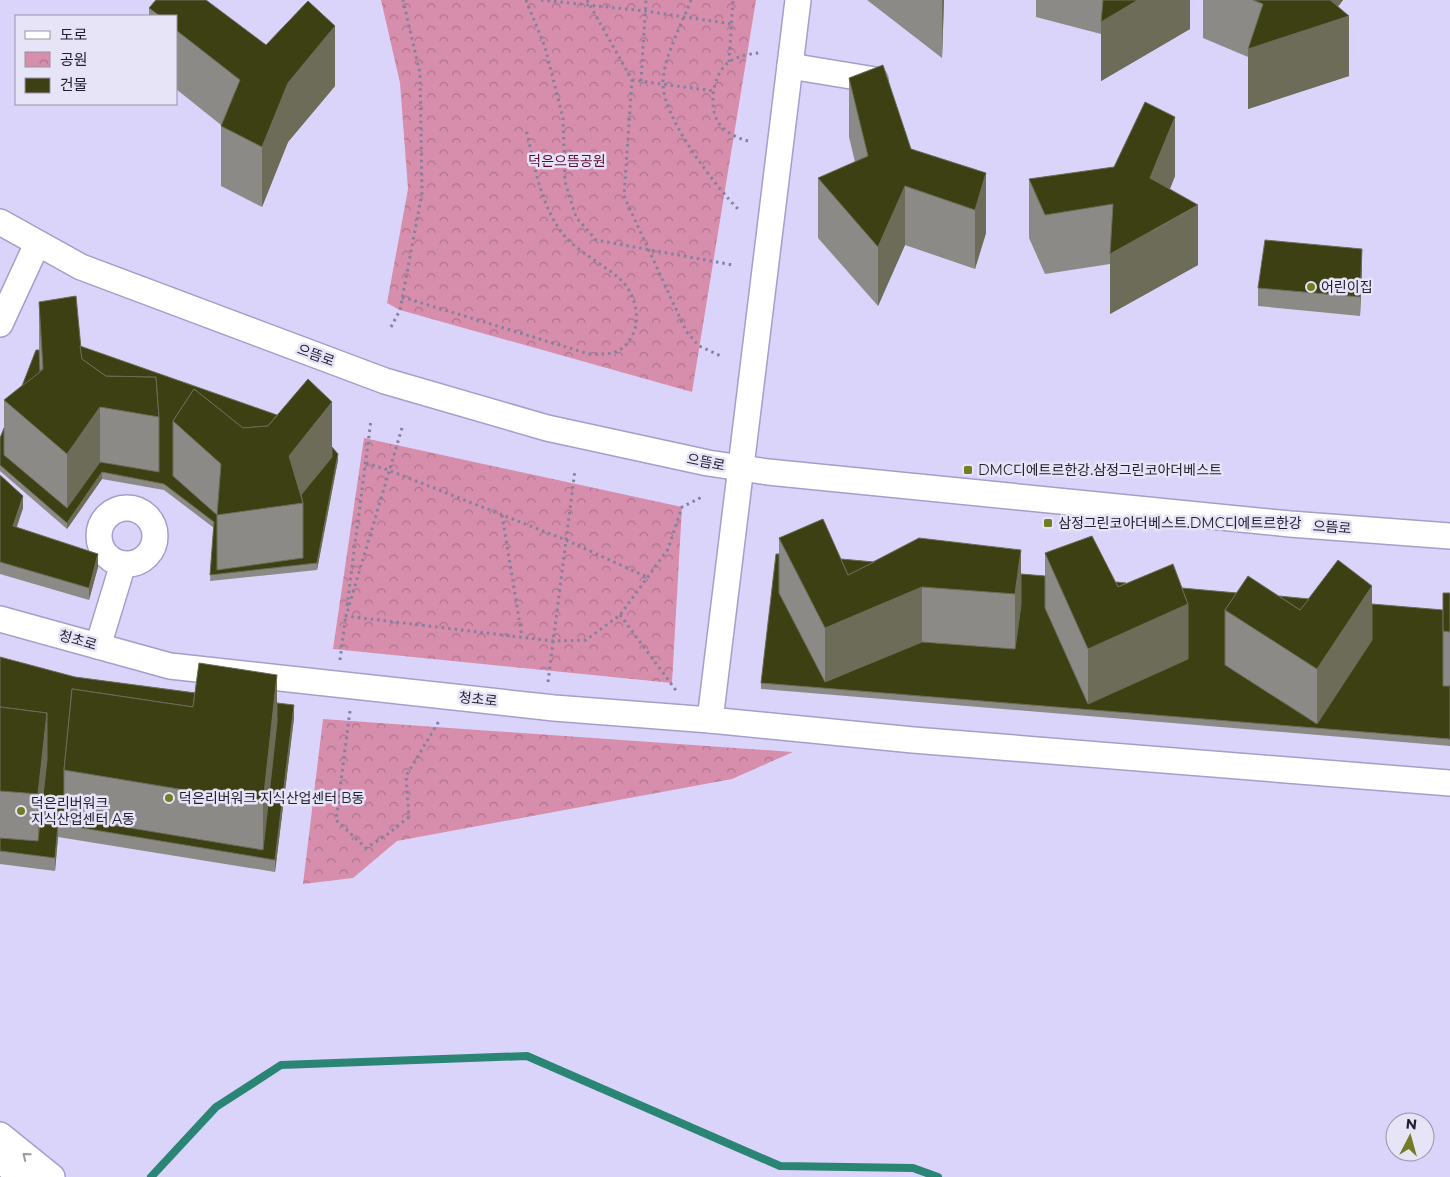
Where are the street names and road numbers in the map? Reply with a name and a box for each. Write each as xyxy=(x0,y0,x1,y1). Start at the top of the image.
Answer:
street label: 으뜸로 xyxy=(295,340,337,370)
street label: 으뜸로 xyxy=(685,449,727,475)
street label: 으뜸로 xyxy=(1312,517,1352,537)
street label: 청초로 xyxy=(57,626,99,654)
street label: 청초로 xyxy=(458,688,498,710)

